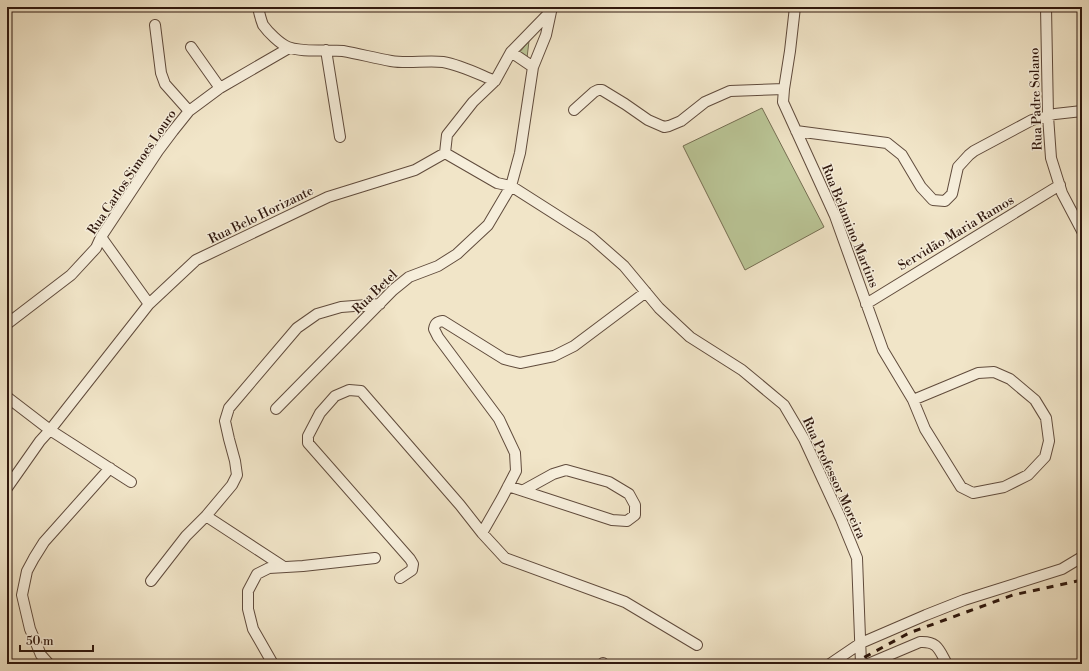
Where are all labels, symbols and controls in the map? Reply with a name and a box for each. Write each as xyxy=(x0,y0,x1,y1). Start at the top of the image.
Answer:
street label: Rua Padre Solano xyxy=(1026,47,1046,151)
street label: Rua Carlos Simoes Louro xyxy=(84,106,180,238)
street label: Rua Belamino Martins xyxy=(818,162,882,290)
street label: Rua Belo Horizante xyxy=(206,182,316,247)
street label: Servidão Maria Ramos xyxy=(895,192,1017,274)
street label: Rua Betel xyxy=(349,267,401,317)
street label: Rua Professor Moreira xyxy=(799,415,869,542)
scale bar xyxy=(20,627,93,653)
text: 50 m xyxy=(26,634,54,649)

